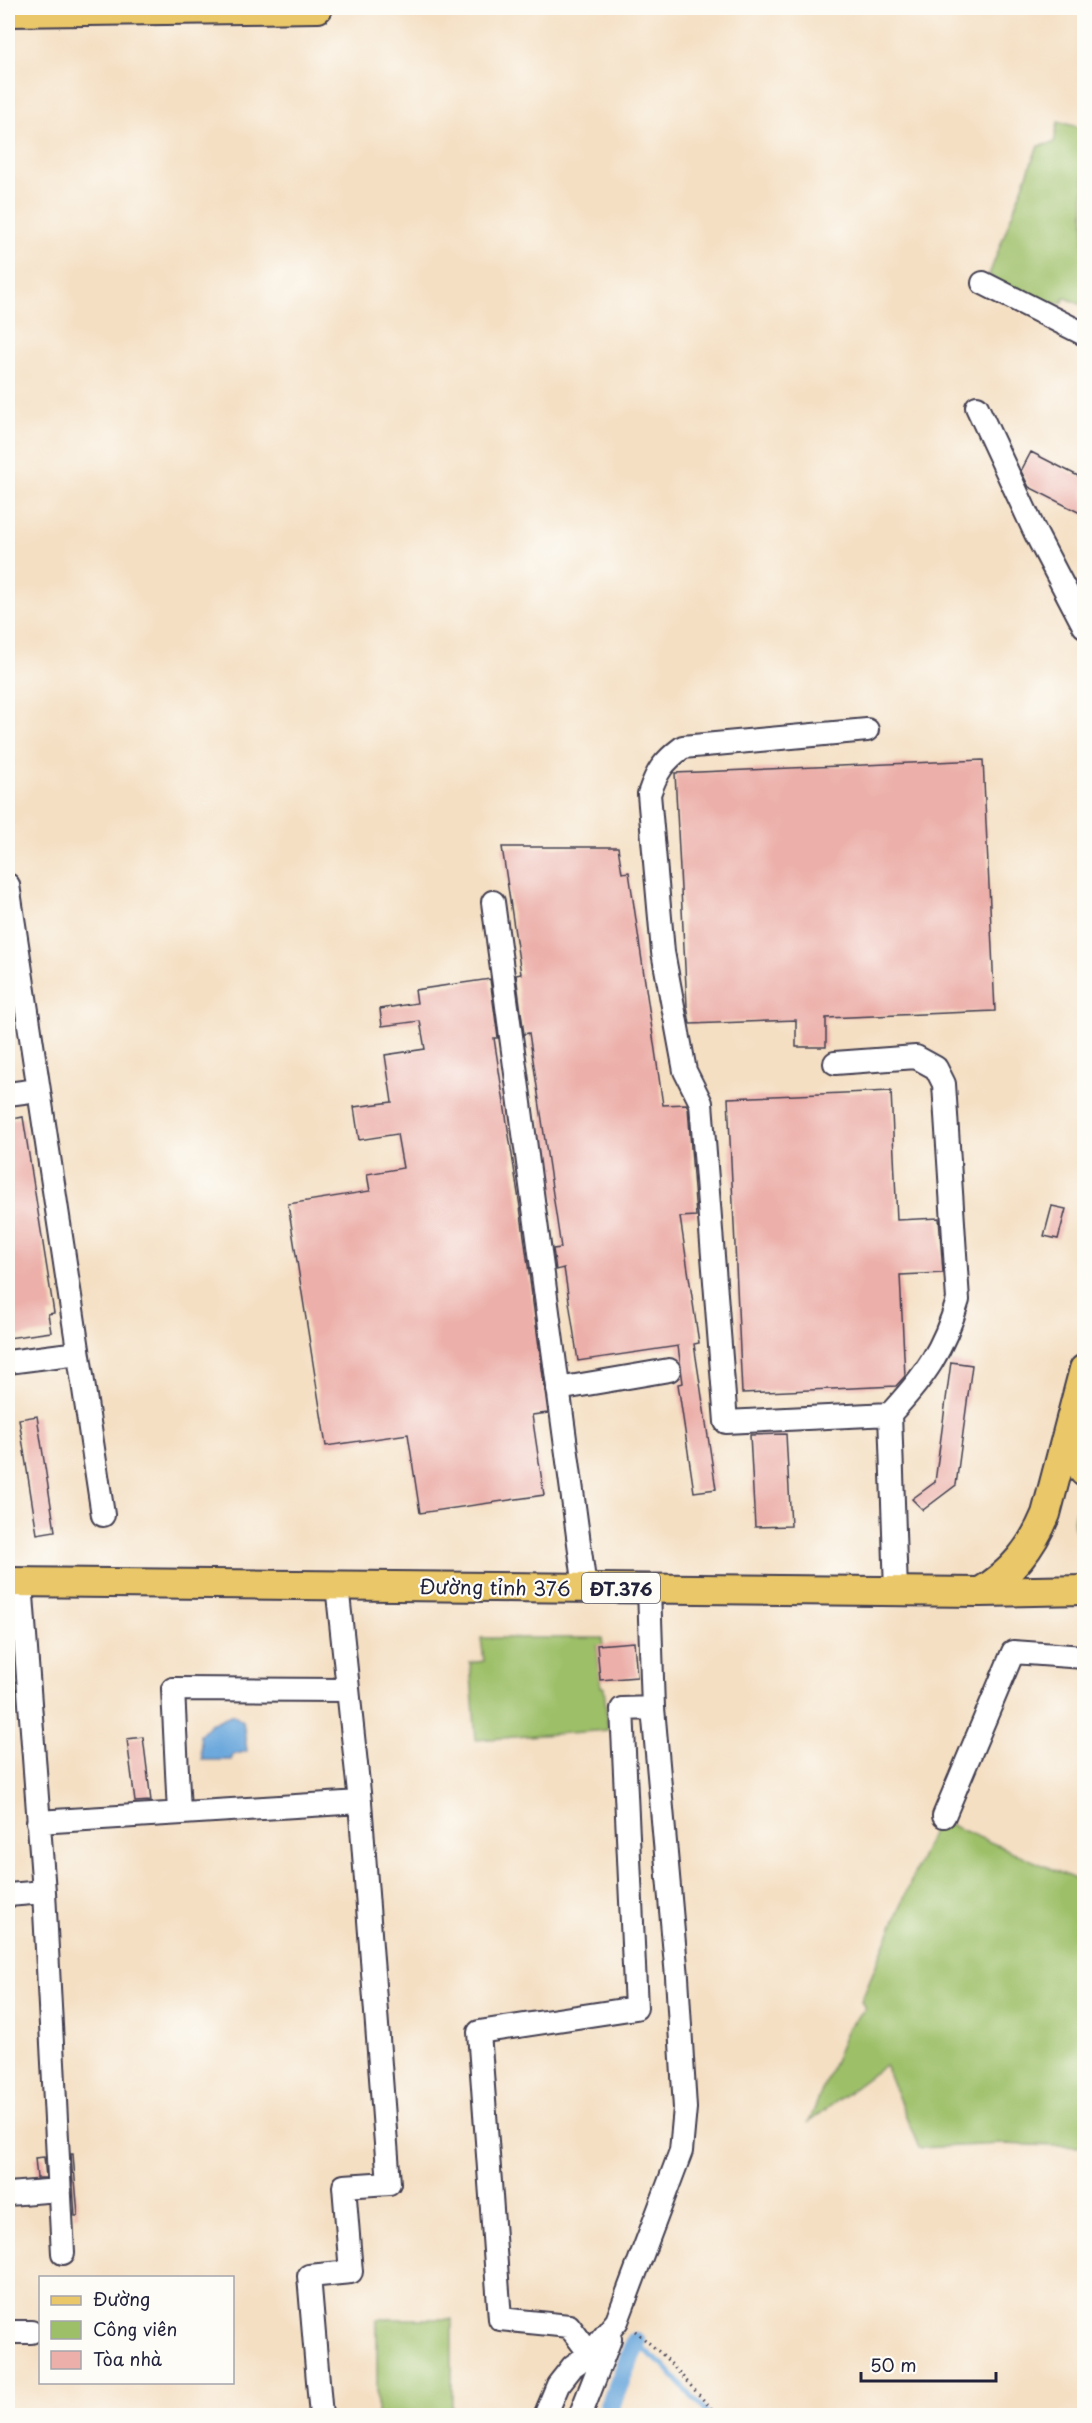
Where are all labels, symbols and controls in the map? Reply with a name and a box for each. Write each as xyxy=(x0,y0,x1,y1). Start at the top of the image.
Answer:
street label: Đường tỉnh 376 xyxy=(419,1571,571,1603)
road number: ĐT.376 xyxy=(582,1573,660,1603)
legend xyxy=(39,2276,234,2384)
text: Đường xyxy=(93,2285,150,2312)
text: Công viên xyxy=(93,2315,177,2342)
text: Tòa nhà xyxy=(93,2345,163,2372)
scale bar xyxy=(861,2345,996,2383)
text: 50 m xyxy=(870,2351,917,2378)

